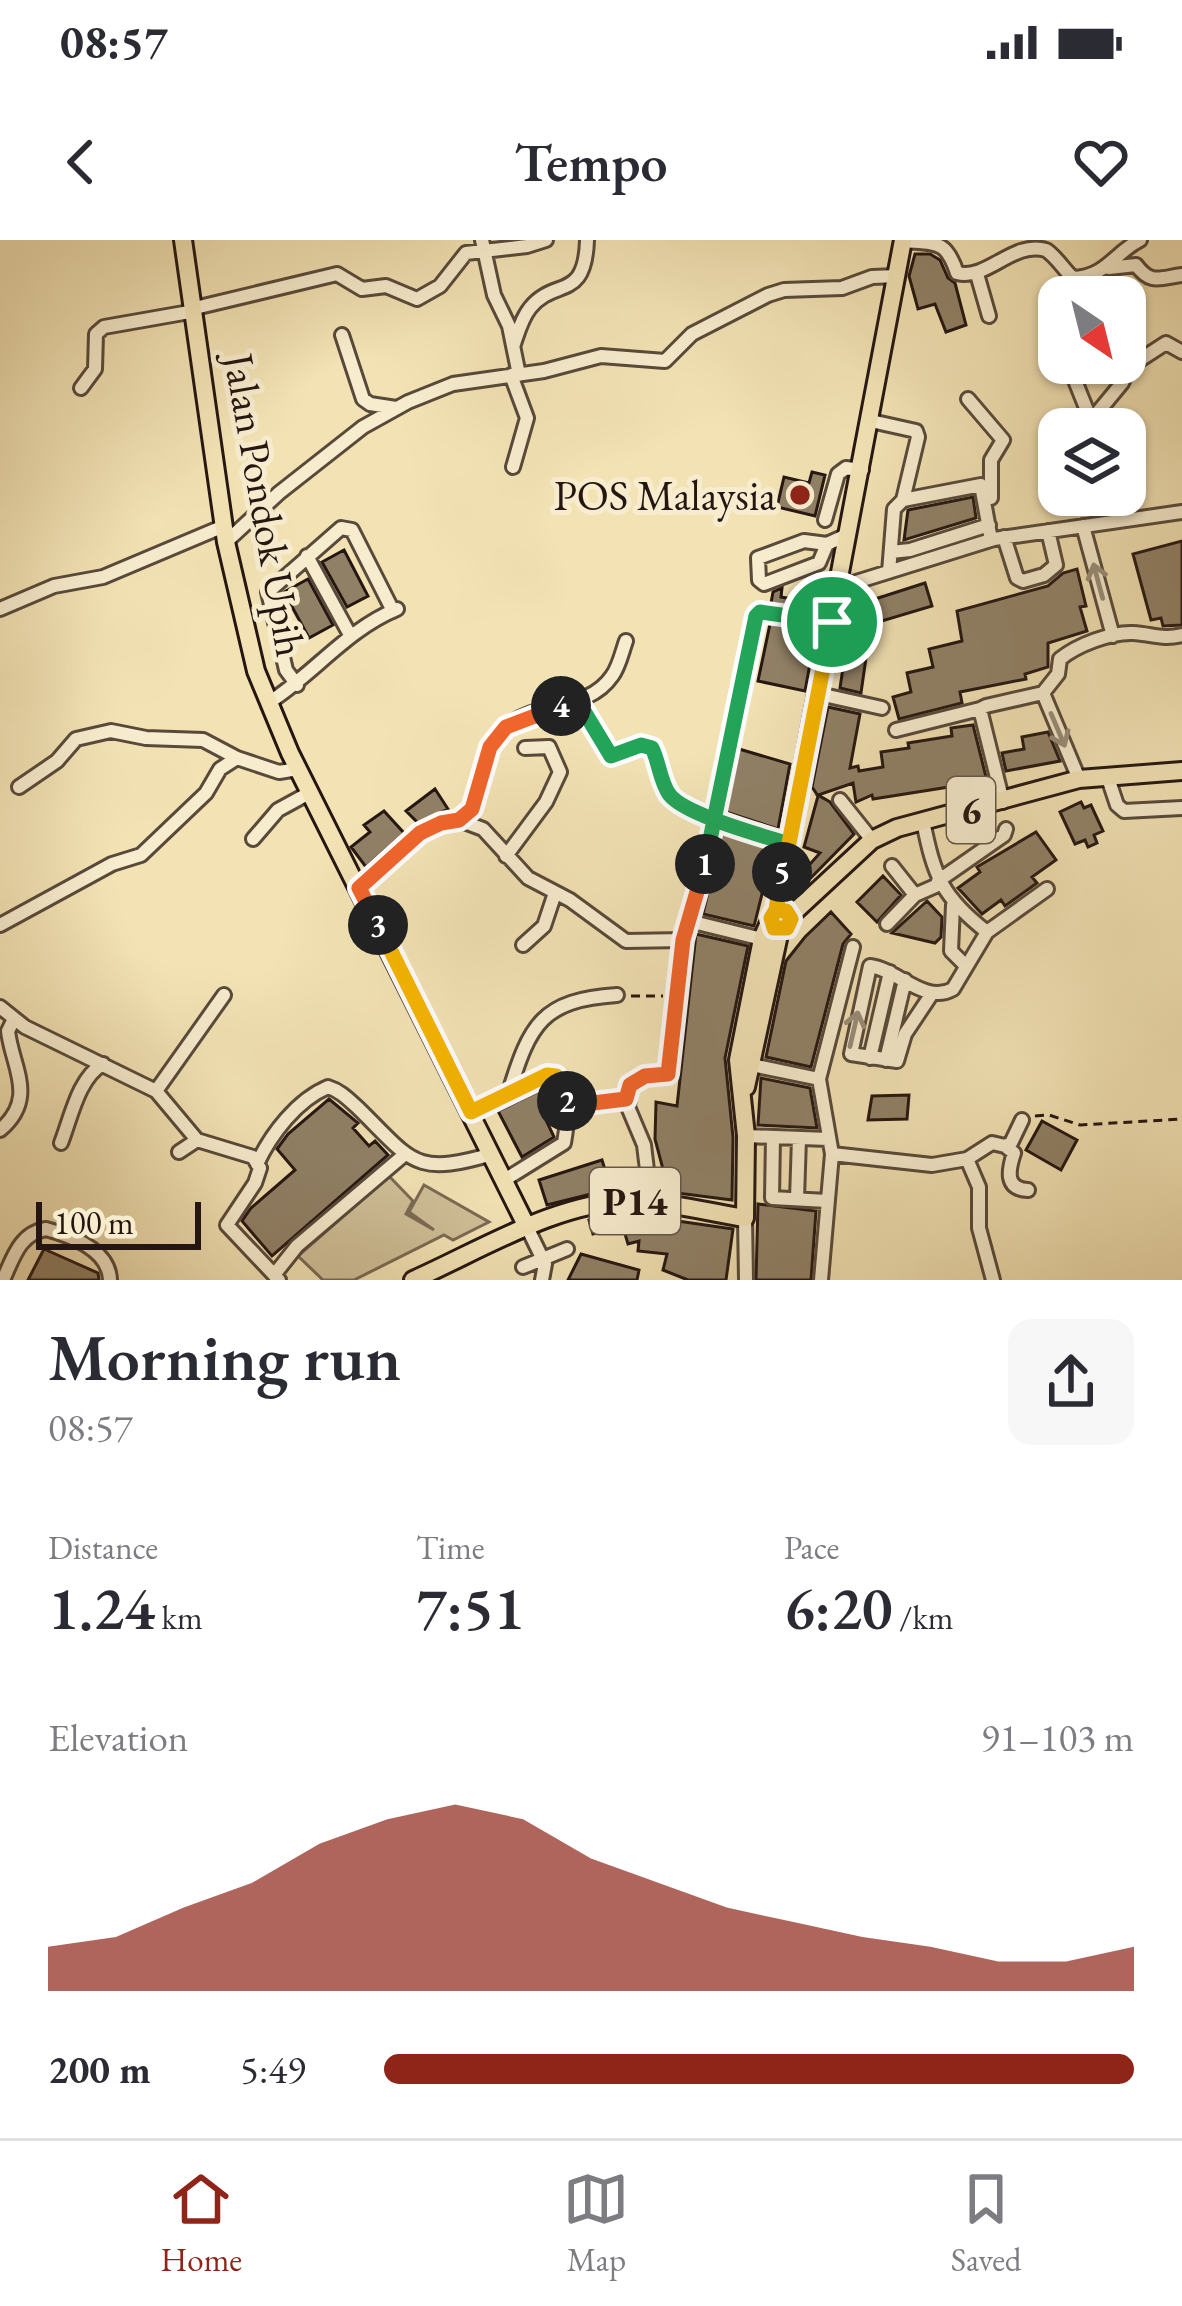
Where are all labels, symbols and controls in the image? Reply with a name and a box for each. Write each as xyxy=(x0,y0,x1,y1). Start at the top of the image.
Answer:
text: 08:57 xyxy=(60,13,168,71)
text: Tempo xyxy=(515,127,667,197)
icon: back xyxy=(48,129,114,195)
icon: heart xyxy=(1068,129,1134,195)
north arrow xyxy=(1038,276,1146,384)
map controls xyxy=(1038,276,1146,516)
street label: Jalan Pondok Upih xyxy=(211,346,319,661)
button: layers xyxy=(1038,408,1146,516)
place label: POS Malaysia xyxy=(554,468,776,523)
marker: POS Malaysia xyxy=(787,482,813,508)
one-way arrow xyxy=(1086,563,1108,601)
pin xyxy=(781,571,883,673)
icon: arrive xyxy=(799,589,865,655)
pin: 4 xyxy=(531,676,591,736)
text: 4 xyxy=(552,684,570,727)
one-way arrow xyxy=(1049,710,1070,747)
road number: 6 xyxy=(947,777,995,843)
pin: 1 xyxy=(675,834,735,894)
text: 1 xyxy=(696,842,714,885)
pin: 5 xyxy=(752,842,812,902)
text: 5 xyxy=(773,850,791,893)
pin: 3 xyxy=(348,895,408,955)
text: 3 xyxy=(369,903,387,946)
one-way arrow xyxy=(844,1010,866,1048)
pin: 2 xyxy=(537,1071,597,1131)
text: 2 xyxy=(558,1079,576,1122)
road number: P14 xyxy=(590,1168,680,1234)
scale bar xyxy=(36,1196,201,1249)
text: 100 m xyxy=(54,1201,134,1244)
text: Morning run xyxy=(48,1314,401,1400)
button: share xyxy=(1008,1319,1134,1445)
text: 08:57 xyxy=(48,1402,133,1453)
text: Distance xyxy=(48,1526,158,1569)
text: Time xyxy=(416,1526,485,1569)
text: Pace xyxy=(784,1526,839,1569)
text: 1.24 xyxy=(48,1569,155,1647)
text: 7:51 xyxy=(416,1569,525,1647)
text: 6:20 xyxy=(784,1569,893,1647)
text: km xyxy=(155,1596,203,1639)
text: /km xyxy=(893,1596,954,1639)
text: Elevation xyxy=(48,1712,188,1763)
text: 91–103 m xyxy=(981,1712,1134,1763)
text: 200 m xyxy=(48,2044,151,2095)
text: 5:49 xyxy=(240,2044,306,2095)
tab: Home xyxy=(161,2166,242,2281)
tab: Map xyxy=(563,2166,629,2281)
tab: Saved xyxy=(951,2166,1021,2281)

